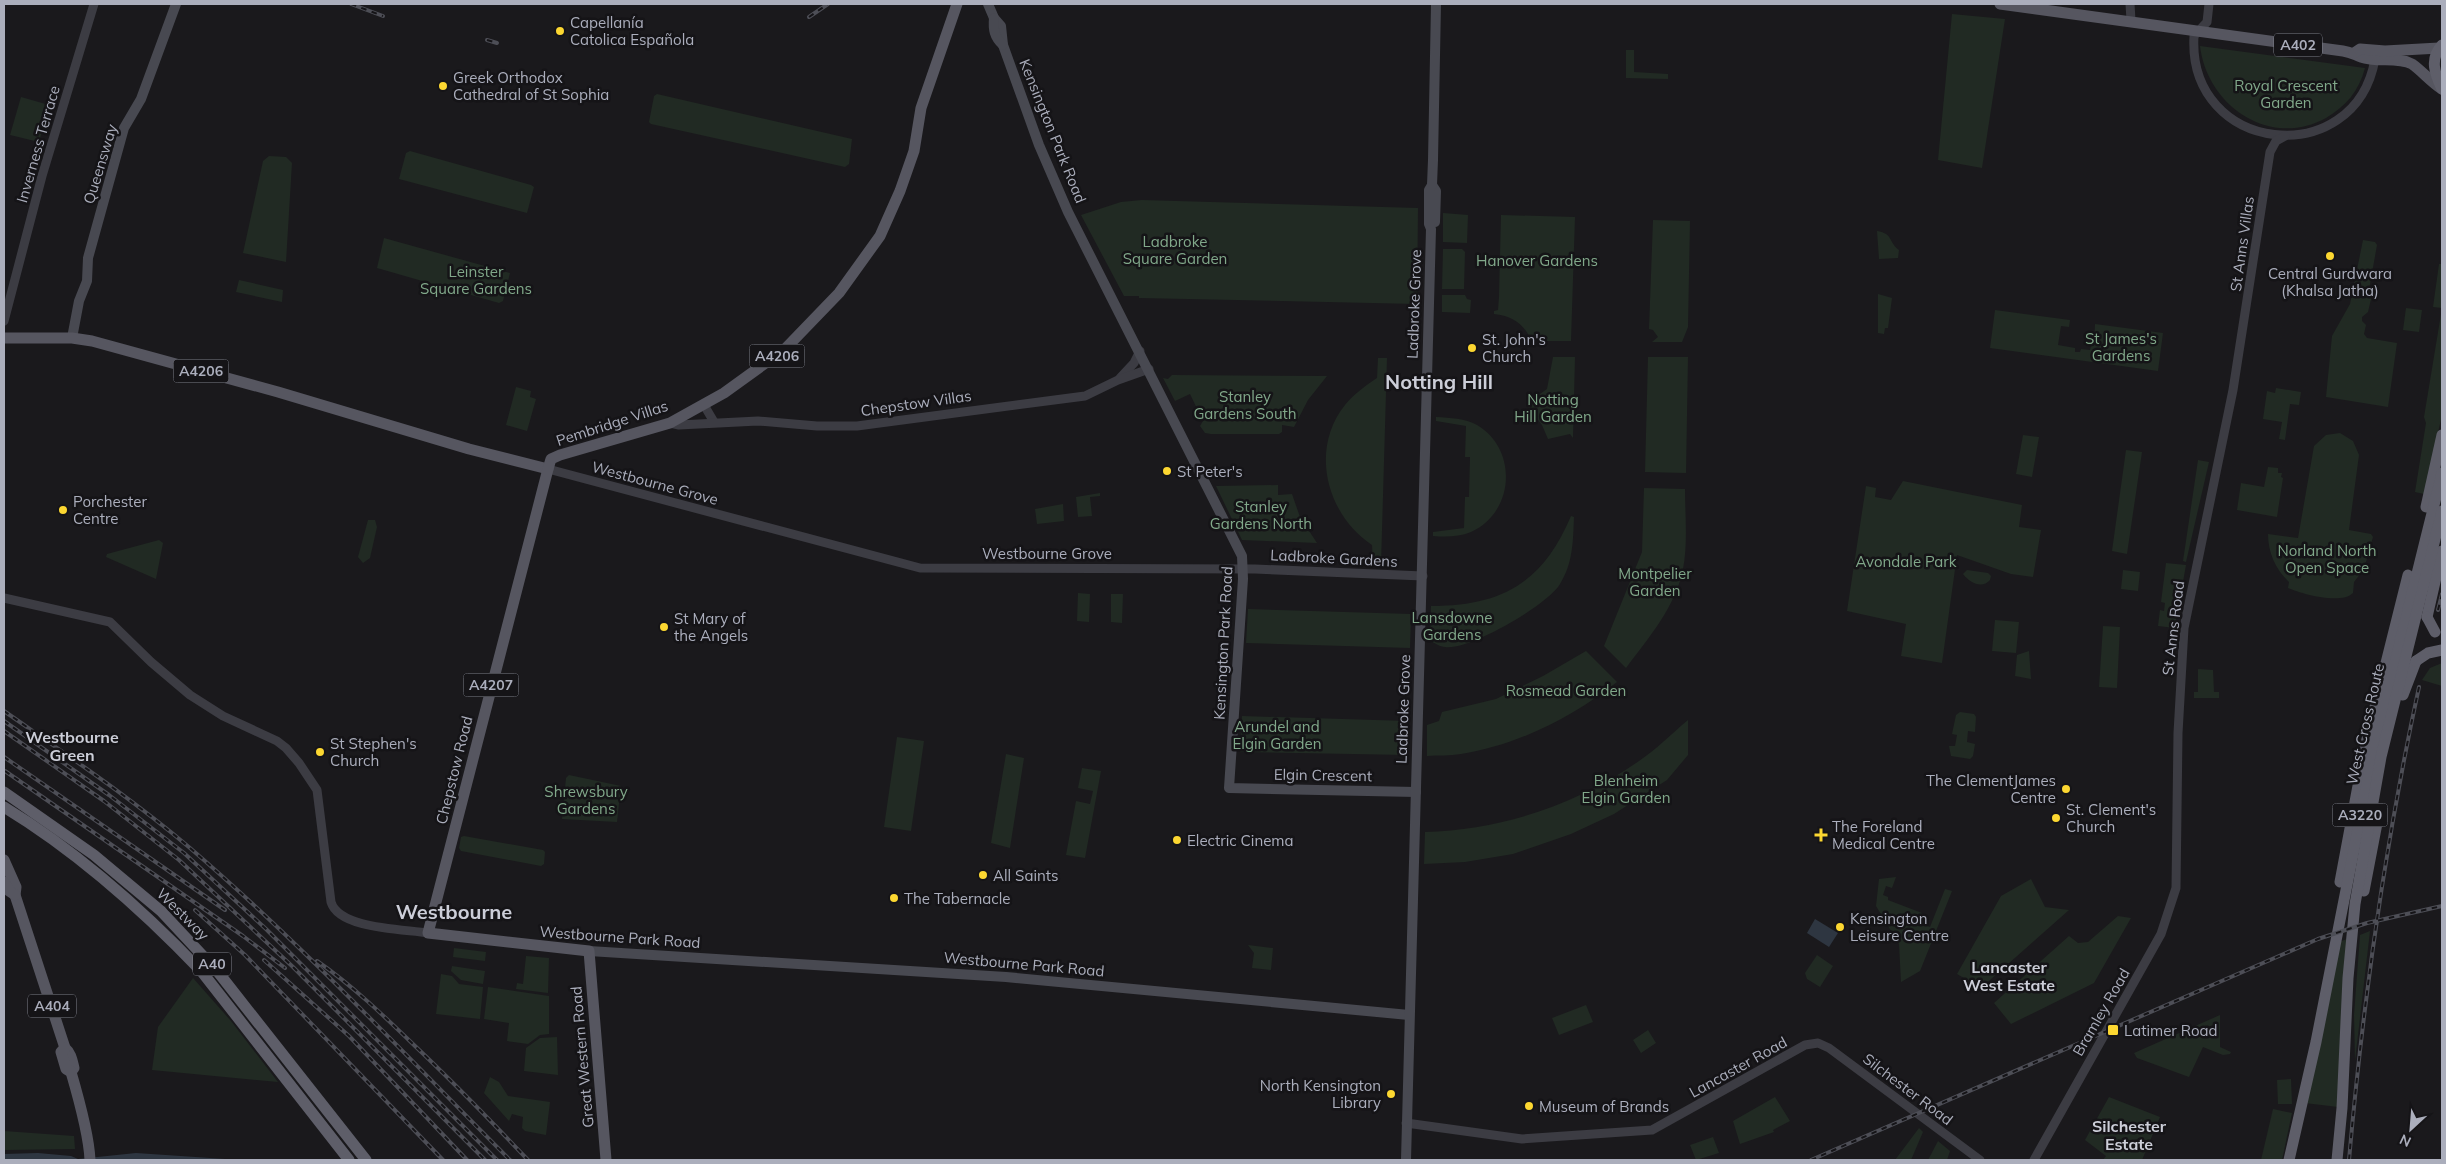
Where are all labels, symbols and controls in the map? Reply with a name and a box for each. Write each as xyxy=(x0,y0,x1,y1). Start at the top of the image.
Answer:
place label: Capellanía Catolica Española xyxy=(570,13,694,49)
marker: Capellanía Catolica Española xyxy=(554,25,566,37)
road number: A402 xyxy=(2274,34,2322,56)
street label: Kensington Park Road xyxy=(1015,56,1091,206)
place label: Greek Orthodox Cathedral of St Sophia xyxy=(453,68,609,104)
park label: Royal Crescent Garden xyxy=(2234,76,2338,112)
marker: Greek Orthodox Cathedral of St Sophia xyxy=(437,80,449,92)
street label: Inverness Terrace xyxy=(12,83,64,205)
street label: Queensway xyxy=(79,122,121,206)
street label: St Anns Villas xyxy=(2226,195,2258,293)
park label: Ladbroke Square Garden xyxy=(1123,232,1227,268)
street label: Ladbroke Grove xyxy=(1403,249,1425,359)
marker: Central Gurdwara (Khalsa Jatha) xyxy=(2324,250,2336,262)
park label: Hanover Gardens xyxy=(1476,251,1598,270)
park label: Leinster Square Gardens xyxy=(420,262,532,298)
place label: Central Gurdwara (Khalsa Jatha) xyxy=(2268,264,2392,300)
park label: St James's Gardens xyxy=(2085,329,2157,365)
place label: St. John's Church xyxy=(1482,330,1546,366)
marker: St. John's Church xyxy=(1466,342,1478,354)
road number: A4206 xyxy=(750,344,804,368)
road number: A4206 xyxy=(174,360,228,382)
district label: Notting Hill xyxy=(1385,369,1493,394)
street label: Chepstow Villas xyxy=(859,386,973,420)
park label: Stanley Gardens South xyxy=(1193,387,1297,423)
park label: Notting Hill Garden xyxy=(1514,390,1592,426)
street label: Pembridge Villas xyxy=(554,396,670,450)
street label: Westbourne Grove xyxy=(590,457,720,509)
place label: St Peter's xyxy=(1177,462,1243,481)
marker: St Peter's xyxy=(1161,465,1173,477)
place label: Porchester Centre xyxy=(73,492,147,528)
park label: Stanley Gardens North xyxy=(1210,497,1312,533)
marker: Porchester Centre xyxy=(57,504,69,516)
park label: Norland North Open Space xyxy=(2277,541,2377,577)
street label: Westbourne Grove xyxy=(982,544,1112,563)
street label: Ladbroke Gardens xyxy=(1270,545,1398,571)
park label: Avondale Park xyxy=(1855,552,1957,571)
park label: Montpelier Garden xyxy=(1618,564,1692,600)
street label: Kensington Park Road xyxy=(1209,566,1237,720)
street label: St Anns Road xyxy=(2158,580,2188,676)
park label: Lansdowne Gardens xyxy=(1412,608,1492,644)
place label: St Mary of the Angels xyxy=(674,609,748,645)
marker: St Mary of the Angels xyxy=(658,621,670,633)
street label: Ladbroke Grove xyxy=(1392,654,1414,764)
street label: West Cross Route xyxy=(2342,661,2388,787)
road number: A4207 xyxy=(464,674,518,696)
park label: Rosmead Garden xyxy=(1506,681,1626,700)
street label: Chepstow Road xyxy=(431,714,477,826)
park label: Arundel and Elgin Garden xyxy=(1233,717,1321,753)
district label: Westbourne Green xyxy=(25,727,119,765)
place label: St Stephen's Church xyxy=(330,734,417,770)
marker: St Stephen's Church xyxy=(314,746,326,758)
street label: Elgin Crescent xyxy=(1274,765,1372,785)
park label: Blenheim Elgin Garden xyxy=(1582,771,1670,807)
place label: The ClementJames Centre xyxy=(1926,771,2056,807)
park label: Shrewsbury Gardens xyxy=(544,782,628,818)
marker: The ClementJames Centre xyxy=(2060,783,2072,795)
place label: St. Clement's Church xyxy=(2066,800,2156,836)
road number: A3220 xyxy=(2332,804,2388,826)
marker: St. Clement's Church xyxy=(2050,812,2062,824)
place label: The Foreland Medical Centre xyxy=(1832,817,1935,853)
marker: The Foreland Medical Centre xyxy=(1814,828,1828,842)
place label: Electric Cinema xyxy=(1187,831,1294,850)
marker: Electric Cinema xyxy=(1171,834,1183,846)
place label: All Saints xyxy=(993,866,1058,885)
marker: All Saints xyxy=(977,869,989,881)
street label: Westway xyxy=(153,884,213,944)
place label: The Tabernacle xyxy=(904,889,1010,908)
marker: The Tabernacle xyxy=(888,892,900,904)
district label: Westbourne xyxy=(396,899,512,924)
place label: Kensington Leisure Centre xyxy=(1850,909,1949,945)
marker: Kensington Leisure Centre xyxy=(1834,921,1846,933)
street label: Westbourne Park Road xyxy=(539,922,701,952)
street label: Westbourne Park Road xyxy=(943,948,1105,980)
road number: A40 xyxy=(193,952,231,976)
district label: Lancaster West Estate xyxy=(1963,957,2055,995)
street label: Bramley Road xyxy=(2068,965,2134,1059)
street label: Great Western Road xyxy=(566,985,598,1129)
road number: A404 xyxy=(28,994,76,1018)
place label: Latimer Road xyxy=(2124,1021,2217,1040)
marker: Latimer Road xyxy=(2106,1023,2120,1037)
street label: Lancaster Road xyxy=(1686,1032,1790,1102)
street label: Silchester Road xyxy=(1859,1049,1957,1129)
place label: North Kensington Library xyxy=(1260,1076,1381,1112)
marker: North Kensington Library xyxy=(1385,1088,1397,1100)
place label: Museum of Brands xyxy=(1539,1097,1669,1116)
marker: Museum of Brands xyxy=(1523,1100,1535,1112)
north arrow xyxy=(2386,1104,2436,1154)
district label: Silchester Estate xyxy=(2092,1116,2167,1154)
text: N xyxy=(2397,1130,2414,1151)

